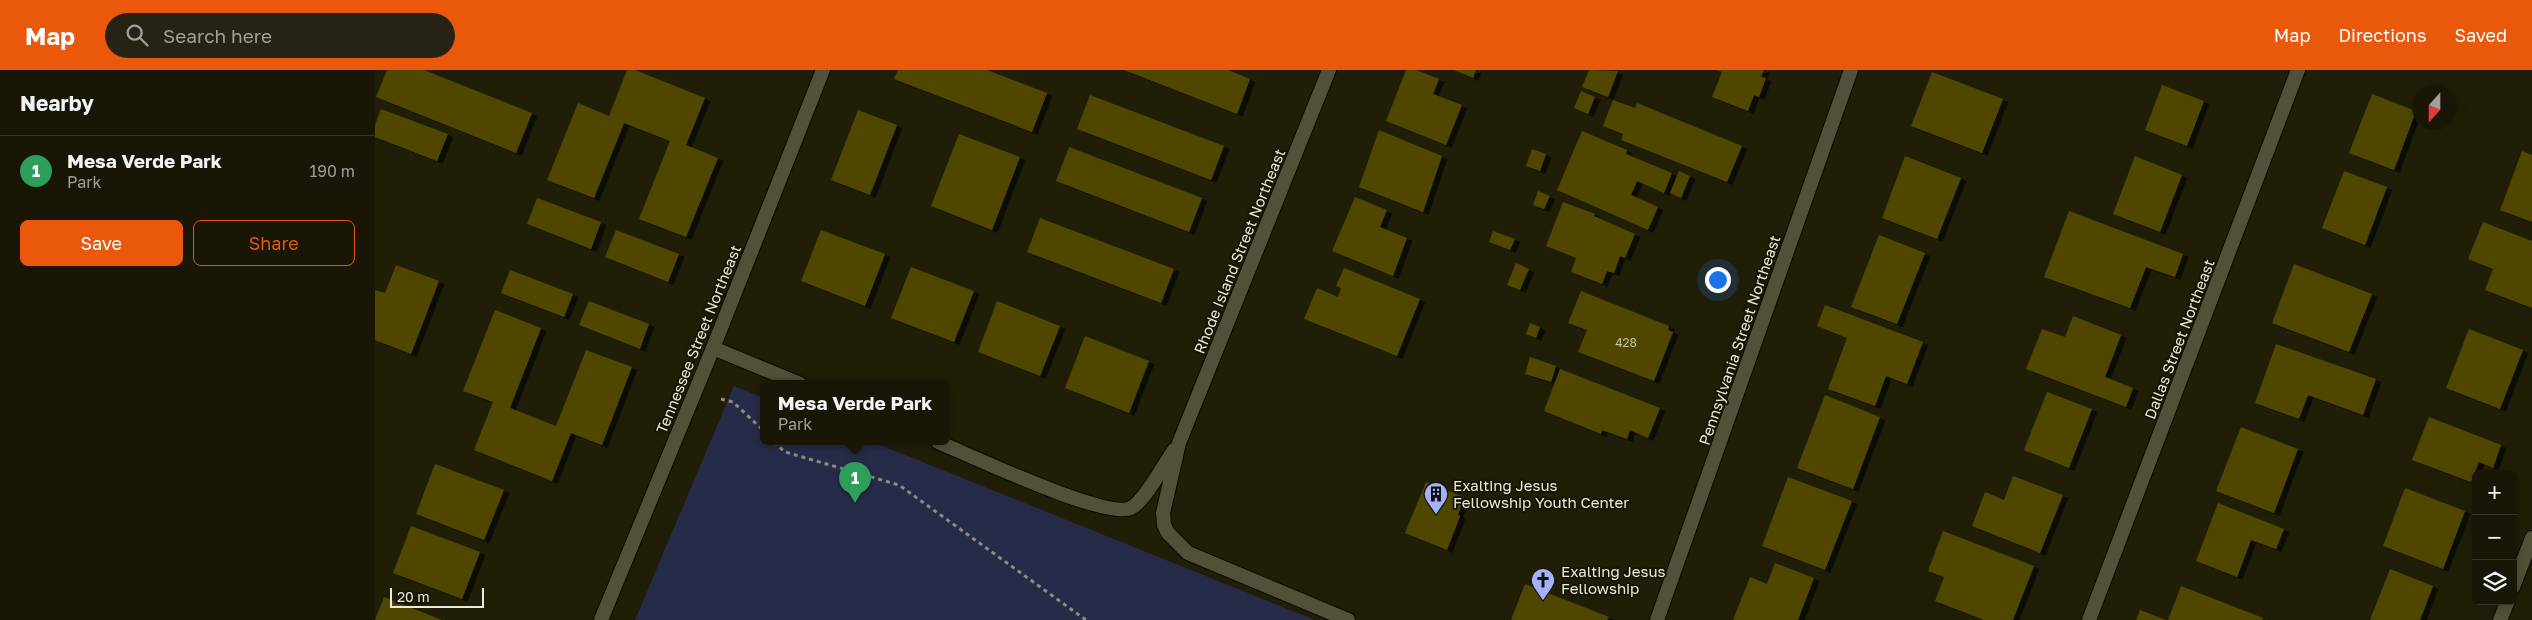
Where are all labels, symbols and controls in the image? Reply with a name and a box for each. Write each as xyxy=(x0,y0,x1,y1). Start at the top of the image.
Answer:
search box xyxy=(105,13,455,58)
text: Map xyxy=(25,21,75,50)
icon: search xyxy=(123,21,151,49)
text: Search here xyxy=(163,24,272,47)
text: Map xyxy=(2274,24,2310,46)
text: Directions xyxy=(2338,24,2426,46)
text: Saved xyxy=(2454,24,2507,46)
north arrow xyxy=(2412,85,2457,130)
text: Nearby xyxy=(20,90,94,116)
street label: Rhode Island Street Northeast xyxy=(1190,146,1288,356)
text: Mesa Verde Park xyxy=(67,149,222,172)
text: 1 xyxy=(32,161,40,181)
text: 190 m xyxy=(309,161,355,181)
text: Park xyxy=(67,172,102,192)
button: Save xyxy=(20,220,183,266)
button: Share xyxy=(193,220,355,266)
street label: Pennsylvania Street Northeast xyxy=(1695,233,1783,447)
street label: Tennessee Street Northeast xyxy=(652,242,744,436)
street label: Dallas Street Northeast xyxy=(2140,257,2218,421)
your location xyxy=(1705,267,1731,293)
house number: 428 xyxy=(1615,335,1637,350)
popup xyxy=(760,380,950,445)
text: Mesa Verde Park xyxy=(778,391,932,414)
text: Park xyxy=(778,414,812,434)
pin: 1 xyxy=(839,462,871,503)
map controls xyxy=(2472,470,2517,605)
button: + xyxy=(2472,470,2517,515)
place label: Exalting Jesus Fellowship Youth Center xyxy=(1453,476,1629,511)
building icon: Exalting Jesus Fellowship Youth Center xyxy=(1423,481,1449,515)
button: − xyxy=(2472,515,2517,560)
button: layers xyxy=(2472,560,2517,605)
place label: Exalting Jesus Fellowship xyxy=(1561,562,1665,597)
church icon: Exalting Jesus Fellowship xyxy=(1530,567,1556,601)
scale bar xyxy=(390,585,484,608)
text: 20 m xyxy=(397,588,430,605)

